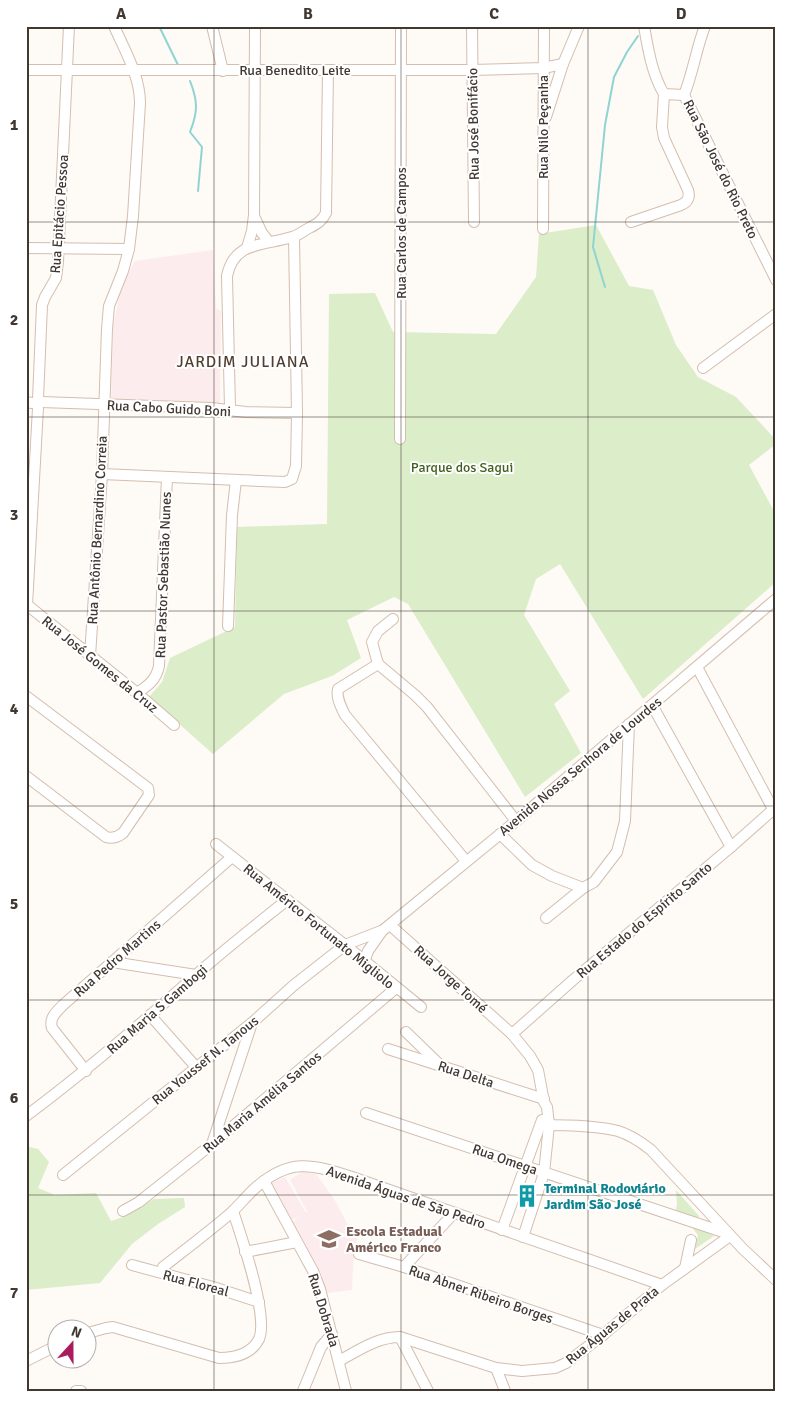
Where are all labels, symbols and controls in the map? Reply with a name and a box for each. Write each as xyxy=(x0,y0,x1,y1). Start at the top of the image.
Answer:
text: A xyxy=(116,4,127,24)
text: B xyxy=(303,4,313,24)
text: C xyxy=(489,4,499,24)
text: D xyxy=(676,4,687,24)
street label: Rua Benedito Leite xyxy=(239,62,351,79)
street label: Rua José Bonifácio xyxy=(464,68,483,180)
street label: Rua Nilo Peçanha xyxy=(535,75,552,179)
street label: Rua São José do Rio Preto xyxy=(679,97,762,242)
text: 1 xyxy=(10,115,19,135)
street label: Rua Epitácio Pessoa xyxy=(47,154,72,274)
street label: Rua Carlos de Campos xyxy=(393,167,410,299)
text: 2 xyxy=(10,310,18,330)
district label: JARDIM JULIANA xyxy=(177,352,309,372)
street label: Rua Cabo Guido Boni xyxy=(106,397,232,420)
street label: Rua Antônio Bernardino Correia xyxy=(84,435,111,625)
park label: Parque dos Sagui xyxy=(411,459,513,476)
street label: Rua Pastor Sebastião Nunes xyxy=(152,491,175,659)
text: 3 xyxy=(10,505,18,525)
street label: Rua José Gomes da Cruz xyxy=(38,612,161,716)
street label: Avenida Nossa Senhora de Lourdes xyxy=(495,693,665,840)
text: 4 xyxy=(10,699,19,719)
street label: Rua Estado do Espírito Santo xyxy=(573,859,716,982)
street label: Rua Américo Fortunato Migliolo xyxy=(240,860,398,993)
text: 5 xyxy=(10,894,18,914)
street label: Rua Pedro Martins xyxy=(70,916,164,1001)
street label: Rua Jorge Tomé xyxy=(410,942,491,1017)
street label: Rua Maria S Gambogi xyxy=(104,961,211,1058)
street label: Rua Youssef N. Tanous xyxy=(149,1012,262,1109)
street label: Rua Maria Amélia Santos xyxy=(200,1048,325,1157)
street label: Rua Delta xyxy=(436,1057,496,1092)
text: 6 xyxy=(10,1088,19,1108)
street label: Rua Omega xyxy=(470,1140,540,1179)
street label: Avenida Águas de São Pedro xyxy=(324,1162,488,1233)
place label: Terminal Rodoviário Jardim São José xyxy=(544,1180,666,1213)
building icon: Terminal Rodoviário Jardim São José xyxy=(514,1183,540,1209)
place label: Escola Estadual Américo Franco xyxy=(346,1223,443,1256)
school or university icon: Escola Estadual Américo Franco xyxy=(316,1226,342,1252)
street label: Rua Abner Ribeiro Borges xyxy=(406,1262,555,1327)
street label: Rua Floreal xyxy=(161,1267,231,1300)
street label: Rua Dobrada xyxy=(304,1271,343,1349)
text: 7 xyxy=(10,1283,19,1303)
street label: Rua Águas de Prata xyxy=(562,1283,662,1368)
north arrow xyxy=(48,1320,98,1370)
text: N xyxy=(69,1323,84,1342)

